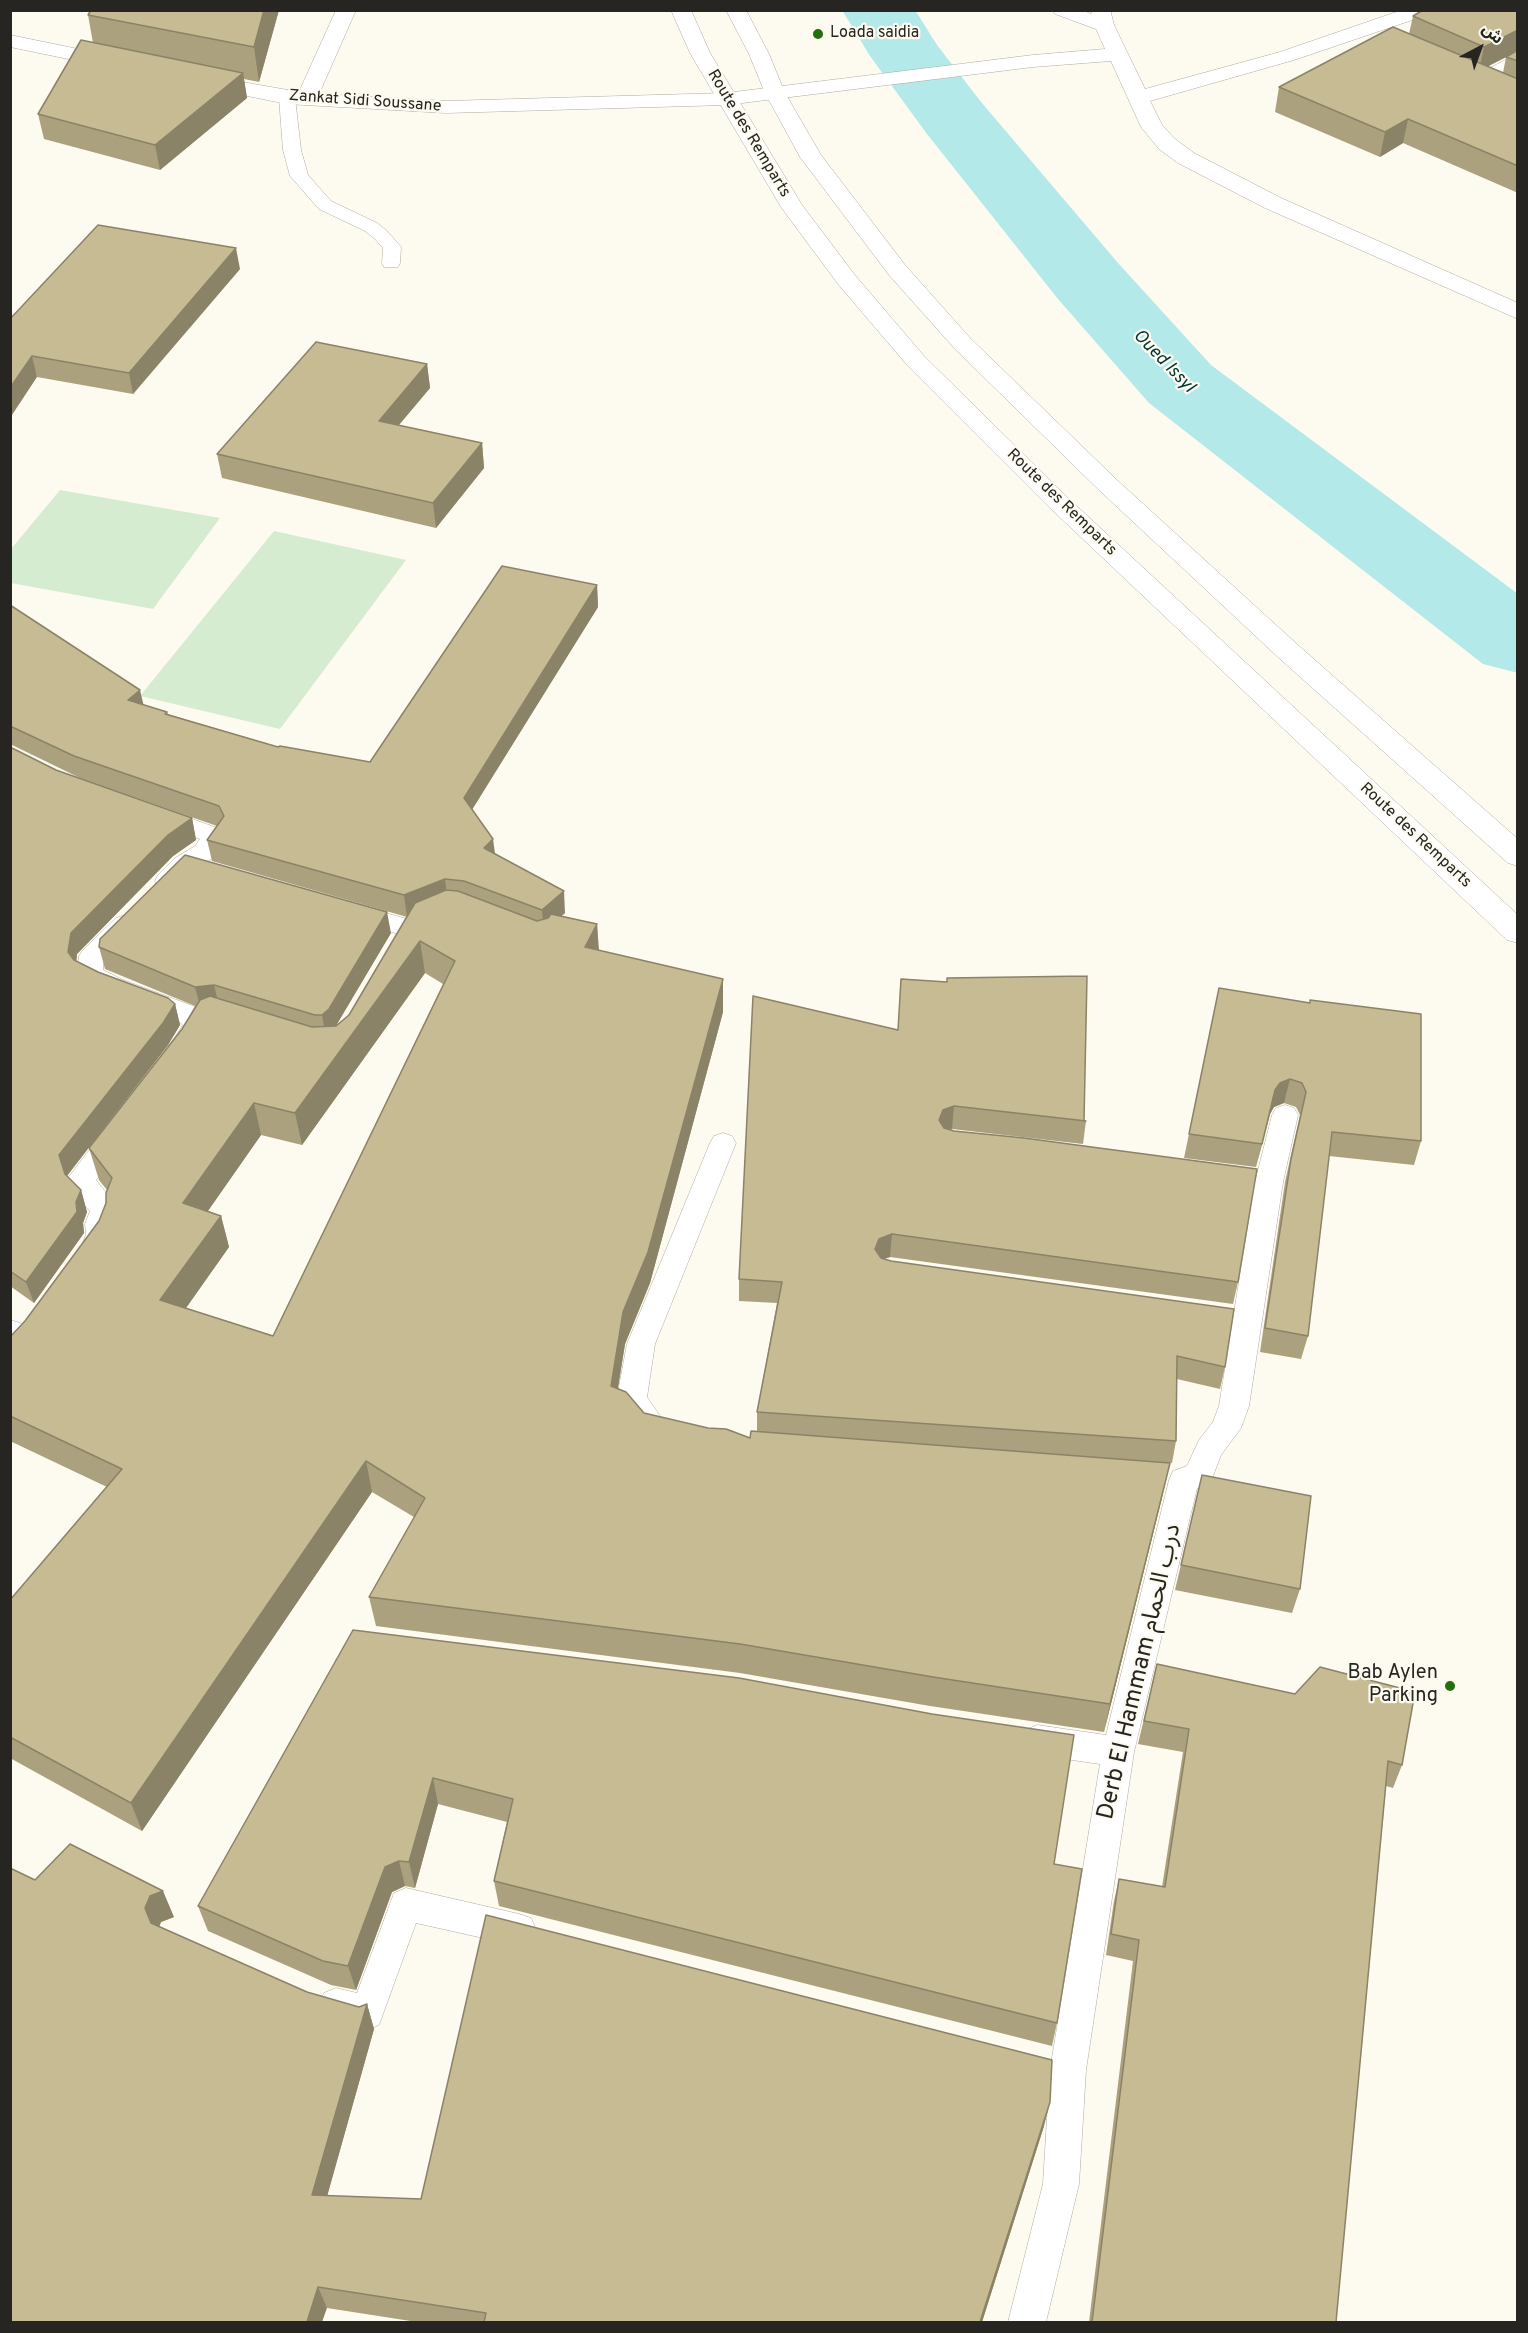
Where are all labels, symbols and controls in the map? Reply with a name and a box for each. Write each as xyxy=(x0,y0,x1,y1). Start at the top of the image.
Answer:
north arrow xyxy=(1450,18,1510,78)
text: ش xyxy=(1477,20,1507,49)
place label: Loada saidia xyxy=(830,24,919,44)
marker: Loada saidia xyxy=(811,27,825,41)
street label: Route des Remparts xyxy=(702,67,794,201)
street label: Zankat Sidi Soussane xyxy=(288,87,442,117)
water label: Oued Issyl xyxy=(1128,326,1198,398)
street label: Route des Remparts xyxy=(1002,446,1120,560)
street label: Route des Remparts xyxy=(1355,779,1475,893)
street label: Derb El Hammam درب الحمام xyxy=(1093,1521,1189,1823)
place label: Bab Aylen Parking xyxy=(1348,1662,1438,1709)
marker: Bab Aylen Parking xyxy=(1443,1679,1457,1693)

